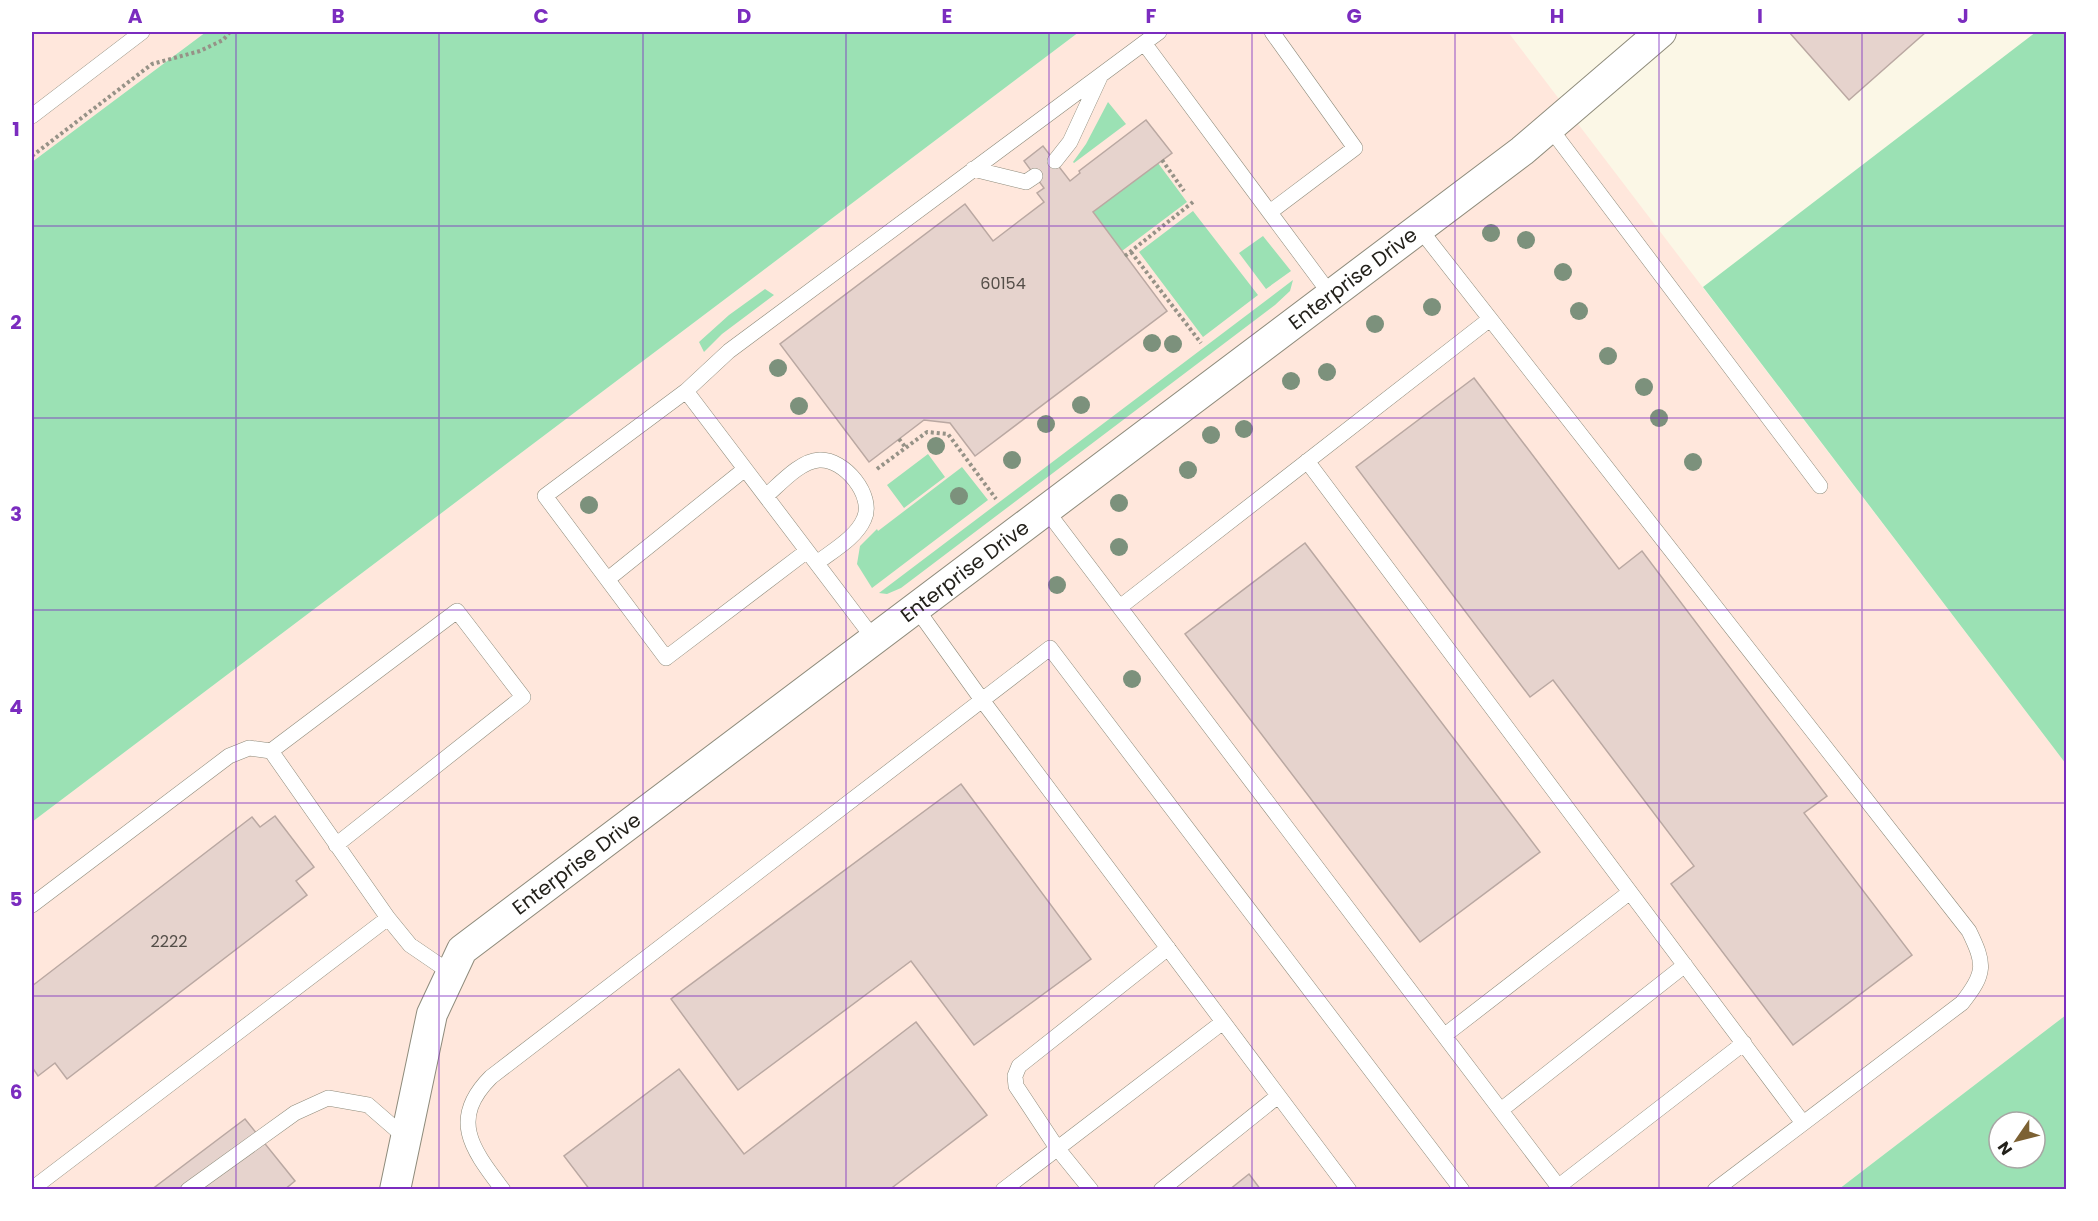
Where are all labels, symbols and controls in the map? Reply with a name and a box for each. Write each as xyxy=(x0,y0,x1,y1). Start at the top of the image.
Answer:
text: A xyxy=(128,2,143,30)
text: B xyxy=(331,2,345,30)
text: C xyxy=(533,2,549,30)
text: D xyxy=(737,2,751,30)
text: E xyxy=(942,2,952,30)
text: F xyxy=(1146,2,1157,30)
text: G xyxy=(1346,2,1362,30)
text: H xyxy=(1550,2,1564,30)
text: I xyxy=(1757,2,1763,30)
text: J xyxy=(1957,2,1969,30)
text: 1 xyxy=(12,115,20,143)
street label: Enterprise Drive xyxy=(1283,221,1423,336)
house number: 60154 xyxy=(980,272,1026,295)
text: 2 xyxy=(10,308,22,336)
text: 3 xyxy=(10,500,22,528)
street label: Enterprise Drive xyxy=(895,513,1035,629)
text: 4 xyxy=(9,693,23,721)
street label: Enterprise Drive xyxy=(506,806,647,921)
text: 5 xyxy=(10,885,23,913)
house number: 2222 xyxy=(151,930,187,953)
text: 6 xyxy=(10,1078,22,1106)
north arrow xyxy=(1987,1110,2047,1170)
text: N xyxy=(1992,1137,2018,1160)

